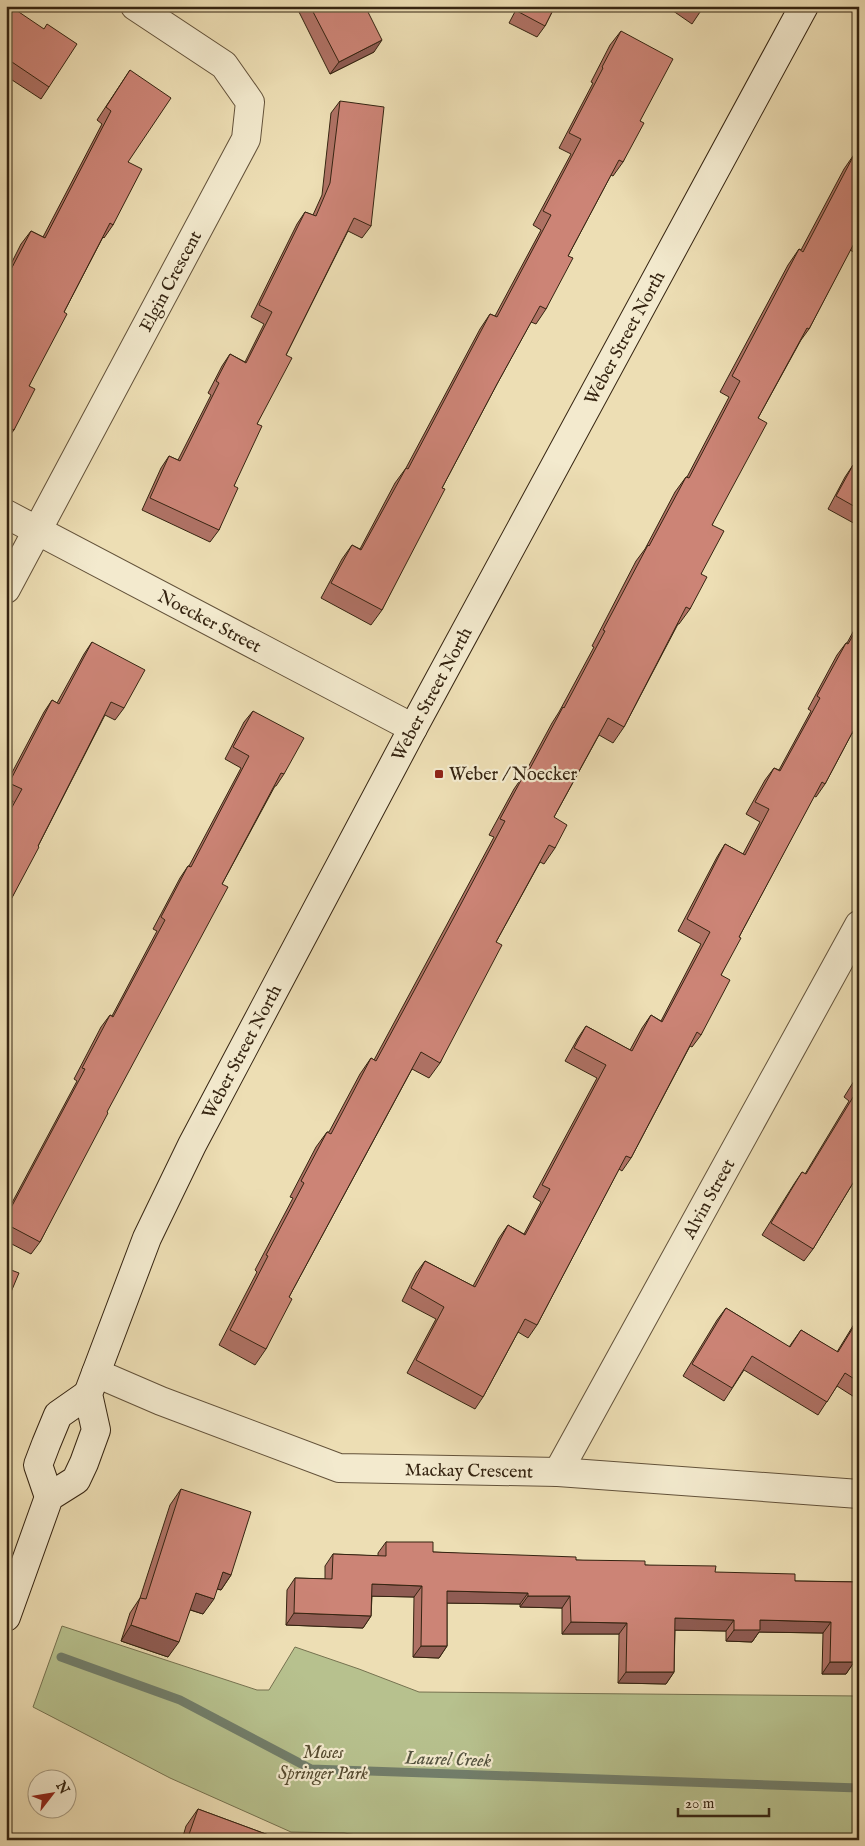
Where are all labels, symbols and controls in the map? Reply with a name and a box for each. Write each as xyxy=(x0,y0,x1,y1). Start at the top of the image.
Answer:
street label: Elgin Crescent xyxy=(135,227,208,336)
street label: Weber Street North xyxy=(580,267,671,409)
street label: Noecker Street xyxy=(153,586,265,659)
street label: Weber Street North xyxy=(387,623,479,766)
place label: Weber / Noecker xyxy=(449,764,578,787)
marker: Weber / Noecker xyxy=(433,768,445,780)
street label: Weber Street North xyxy=(198,981,288,1123)
street label: Alvin Street xyxy=(678,1155,741,1244)
street label: Mackay Crescent xyxy=(405,1459,533,1485)
park label: Moses Springer Park xyxy=(278,1742,368,1786)
water label: Laurel Creek xyxy=(403,1746,492,1774)
north arrow xyxy=(28,1768,78,1818)
text: N xyxy=(51,1777,73,1798)
scale bar xyxy=(678,1786,769,1818)
text: 20 m xyxy=(685,1794,715,1813)

